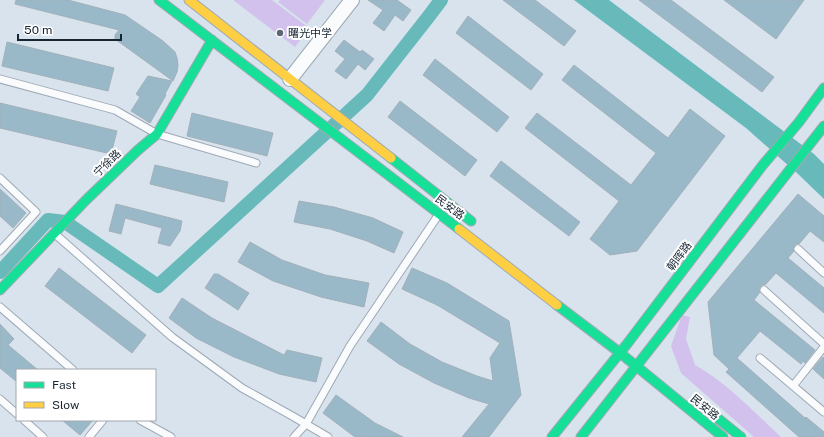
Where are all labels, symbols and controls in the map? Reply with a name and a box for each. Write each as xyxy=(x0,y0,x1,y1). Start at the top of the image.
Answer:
scale bar xyxy=(18,16,121,42)
text: 50 m xyxy=(24,23,52,37)
place label: 曙光中学 xyxy=(288,27,332,39)
marker: 曙光中学 xyxy=(275,28,285,38)
street label: 宁徐路 xyxy=(91,147,123,179)
street label: 民安路 xyxy=(433,192,467,222)
street label: 朝晖路 xyxy=(664,239,694,273)
legend xyxy=(16,369,156,421)
text: Fast xyxy=(52,378,77,392)
street label: 民安路 xyxy=(688,392,722,422)
text: Slow xyxy=(52,398,80,412)

